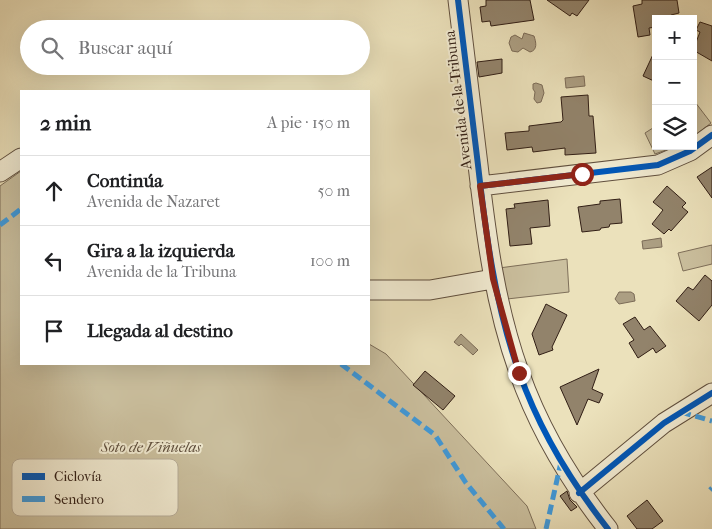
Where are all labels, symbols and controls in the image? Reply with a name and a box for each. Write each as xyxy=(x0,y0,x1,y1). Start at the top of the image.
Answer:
map controls xyxy=(652,15,697,150)
button: + xyxy=(652,15,697,60)
search box xyxy=(20,20,370,75)
street label: Avenida de la Tribuna xyxy=(440,28,476,172)
icon: search xyxy=(38,34,66,62)
text: Buscar aquí xyxy=(78,37,172,59)
button: − xyxy=(652,60,697,105)
button: layers xyxy=(652,105,697,150)
text: 2 min xyxy=(40,111,91,135)
text: A pie · 150 m xyxy=(267,113,350,132)
route start xyxy=(571,163,594,186)
text: Continúa xyxy=(87,170,163,192)
icon: ahead xyxy=(40,177,68,205)
text: 50 m xyxy=(318,181,350,200)
text: Avenida de Nazaret xyxy=(87,192,220,211)
text: Gira a la izquierda xyxy=(87,240,234,262)
icon: left xyxy=(40,247,68,275)
text: 100 m xyxy=(310,251,350,270)
text: Avenida de la Tribuna xyxy=(87,262,237,281)
icon: arrive xyxy=(40,317,68,345)
text: Llegada al destino xyxy=(87,320,233,342)
route end xyxy=(508,362,531,385)
park label: Soto de Viñuelas xyxy=(100,438,201,456)
legend xyxy=(12,459,178,516)
text: Ciclovía xyxy=(54,468,102,485)
text: Sendero xyxy=(54,491,104,508)

